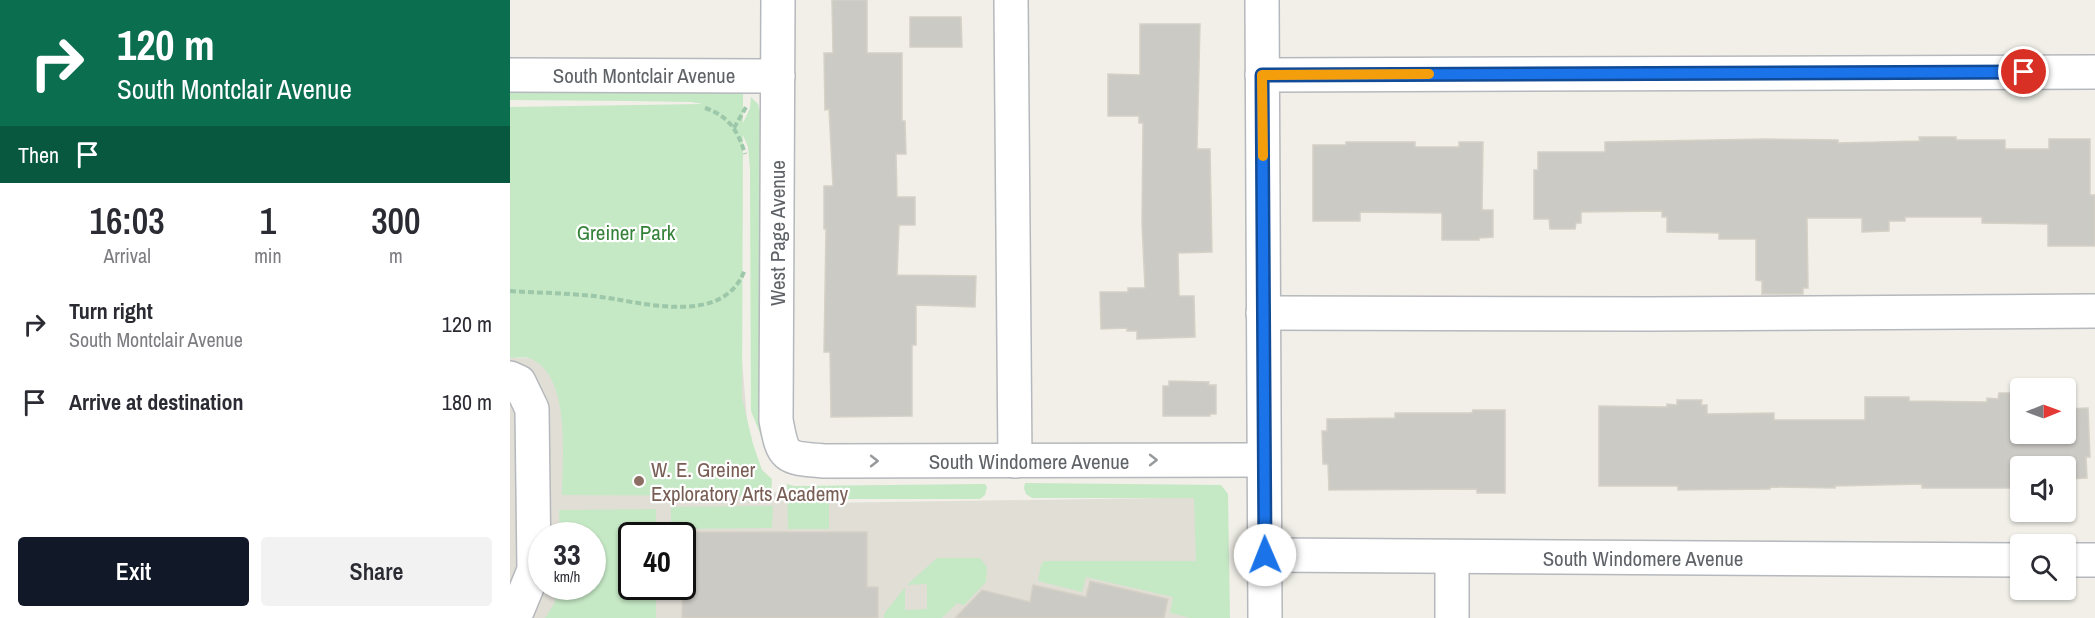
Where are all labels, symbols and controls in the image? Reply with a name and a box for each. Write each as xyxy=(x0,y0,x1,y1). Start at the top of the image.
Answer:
text: 120 m xyxy=(117,17,215,73)
icon: right xyxy=(18,24,96,102)
pin xyxy=(1998,46,2049,97)
icon: arrive xyxy=(2007,55,2040,88)
street label: South Montclair Avenue xyxy=(553,61,735,90)
text: South Montclair Avenue xyxy=(117,71,352,107)
icon: arrive xyxy=(71,138,104,171)
text: Then xyxy=(18,140,59,170)
street label: West Page Avenue xyxy=(763,160,792,306)
text: 16:03 xyxy=(90,197,165,245)
text: 1 xyxy=(260,197,276,245)
text: 300 xyxy=(371,197,420,245)
park label: Greiner Park xyxy=(577,218,676,247)
text: Arrival xyxy=(103,242,151,269)
text: min xyxy=(254,242,282,269)
text: m xyxy=(389,242,403,269)
text: Turn right xyxy=(69,296,153,326)
icon: right xyxy=(18,308,51,341)
text: 120 m xyxy=(442,309,492,339)
text: South Montclair Avenue xyxy=(69,326,243,353)
north arrow xyxy=(2010,378,2076,444)
map controls xyxy=(2010,378,2076,600)
icon: arrive xyxy=(18,386,51,419)
text: Arrive at destination xyxy=(69,387,243,417)
text: 180 m xyxy=(442,387,492,417)
street label: South Windomere Avenue xyxy=(929,447,1129,476)
one-way arrow xyxy=(1149,454,1158,466)
place label: W. E. Greiner Exploratory Arts Academy xyxy=(651,455,849,508)
one-way arrow xyxy=(870,455,879,467)
button: sound xyxy=(2010,456,2076,522)
marker: W. E. Greiner Exploratory Arts Academy xyxy=(632,474,646,488)
speed limit sign: 40 xyxy=(618,522,696,600)
position arrow xyxy=(1233,523,1297,587)
text: 33 xyxy=(553,534,581,574)
button: search xyxy=(2010,534,2076,600)
button: Exit xyxy=(18,537,249,606)
button: Share xyxy=(261,537,492,606)
street label: South Windomere Avenue xyxy=(1543,544,1743,573)
text: km/h xyxy=(554,566,580,587)

